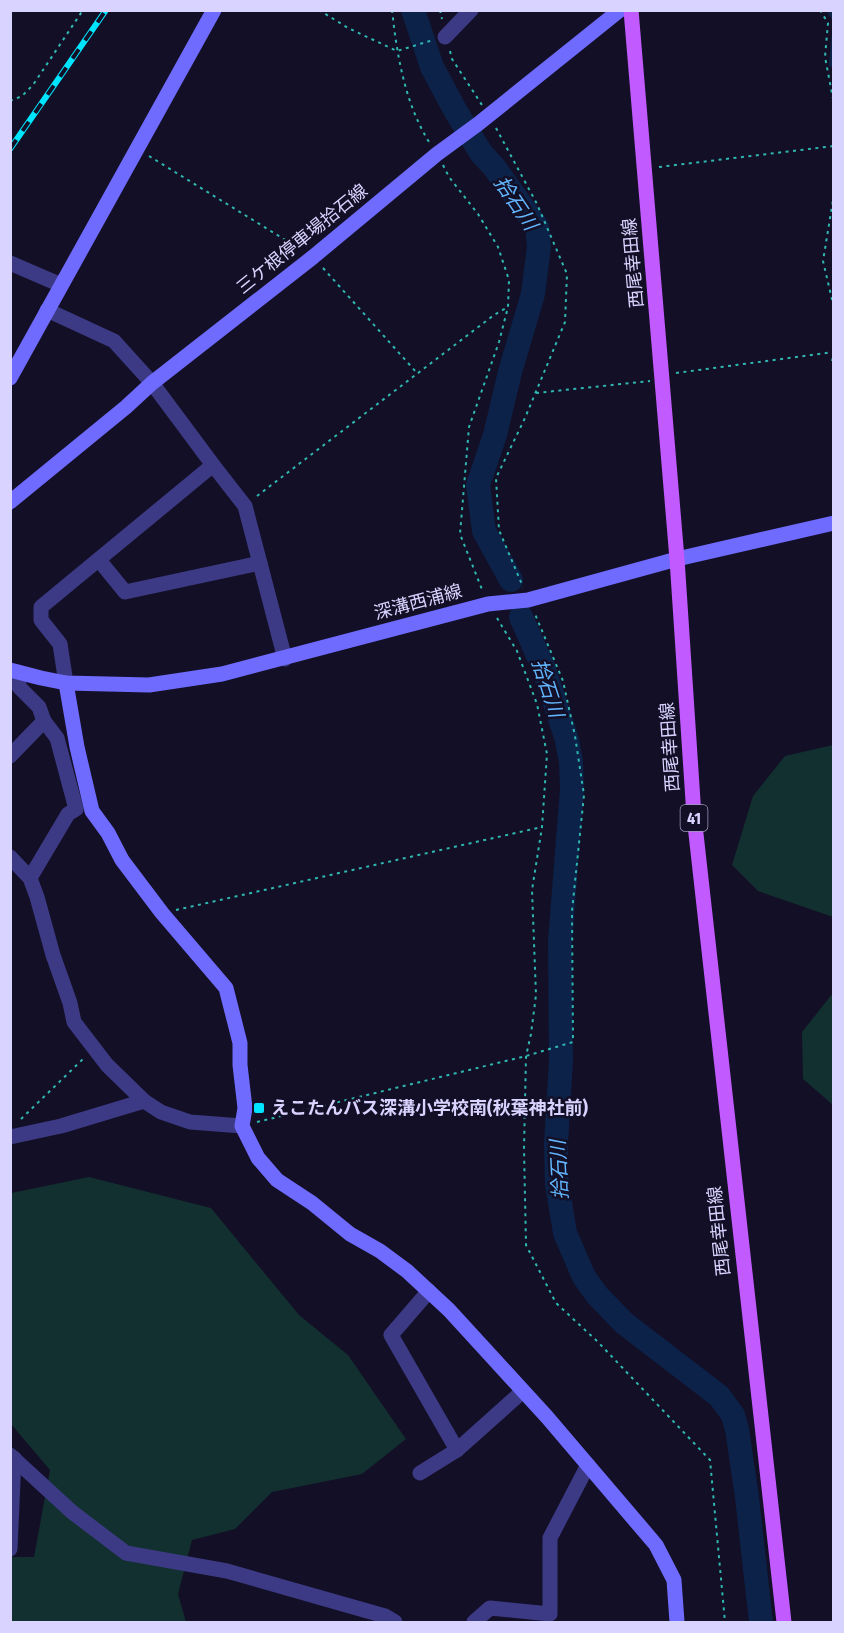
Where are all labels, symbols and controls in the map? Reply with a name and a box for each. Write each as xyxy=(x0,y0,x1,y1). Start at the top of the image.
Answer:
water label: 拾石川 xyxy=(489,171,544,236)
street label: 三ケ根停車場拾石線 xyxy=(232,179,372,299)
street label: 西尾幸田線 xyxy=(618,217,648,309)
street label: 深溝西浦線 xyxy=(372,580,464,624)
water label: 拾石川 xyxy=(527,656,569,722)
street label: 西尾幸田線 xyxy=(656,701,684,793)
road number: 41 xyxy=(680,805,708,831)
place label: えこたんバス深溝小学校南(秋葉神社前) xyxy=(271,1097,588,1119)
marker: えこたんバス深溝小学校南(秋葉神社前) xyxy=(252,1101,266,1115)
water label: 拾石川 xyxy=(545,1137,573,1201)
street label: 西尾幸田線 xyxy=(703,1185,735,1277)

